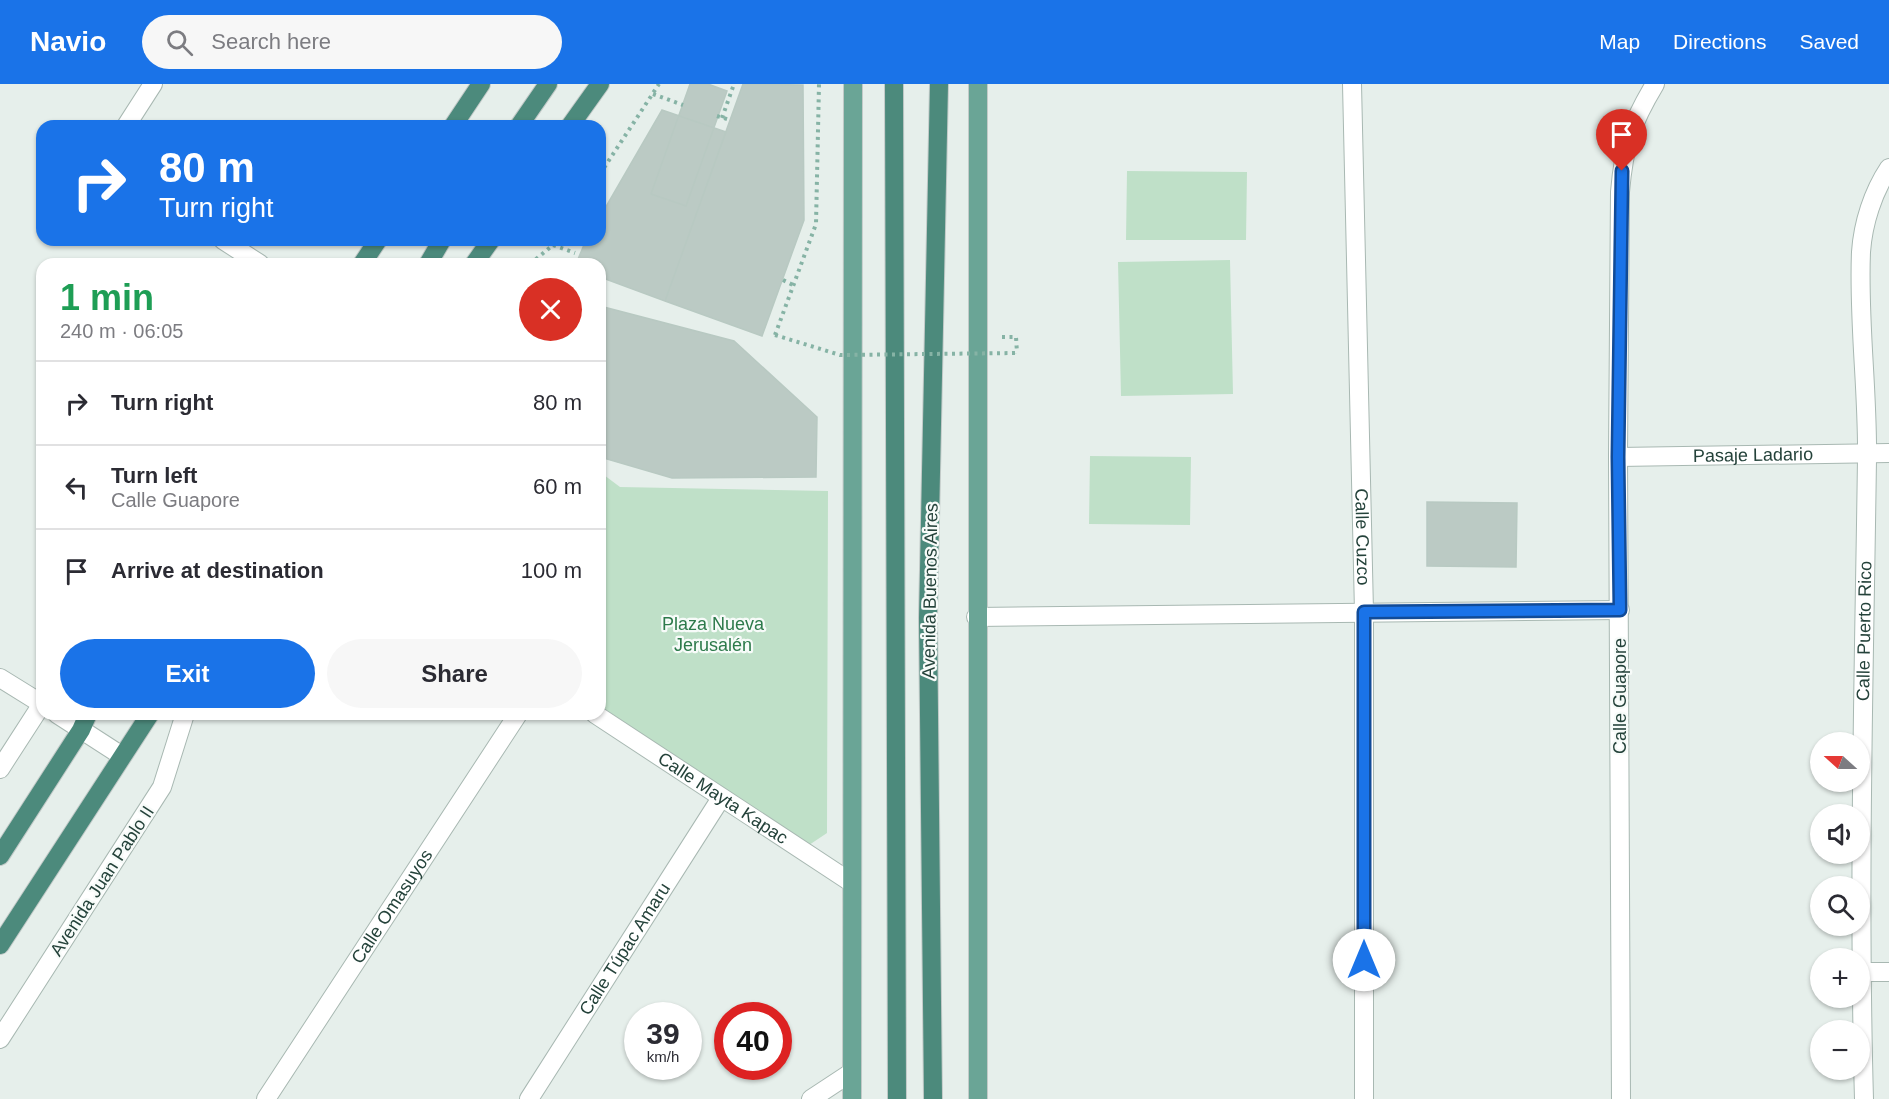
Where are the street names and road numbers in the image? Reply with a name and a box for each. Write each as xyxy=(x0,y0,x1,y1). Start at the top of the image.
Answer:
street label: Pasaje Ladario xyxy=(1693,444,1813,466)
street label: Calle Cuzco xyxy=(1351,488,1373,586)
street label: Avenida Buenos Aires xyxy=(918,503,942,679)
street label: Calle Puerto Rico xyxy=(1853,561,1875,701)
street label: Calle Guapore xyxy=(1610,638,1630,754)
street label: Calle Mayta Kapac xyxy=(654,748,791,848)
street label: Avenida Juan Pablo II xyxy=(46,802,158,960)
street label: Calle Omasuyos xyxy=(347,846,437,967)
street label: Calle Túpac Amaru xyxy=(575,879,674,1019)

